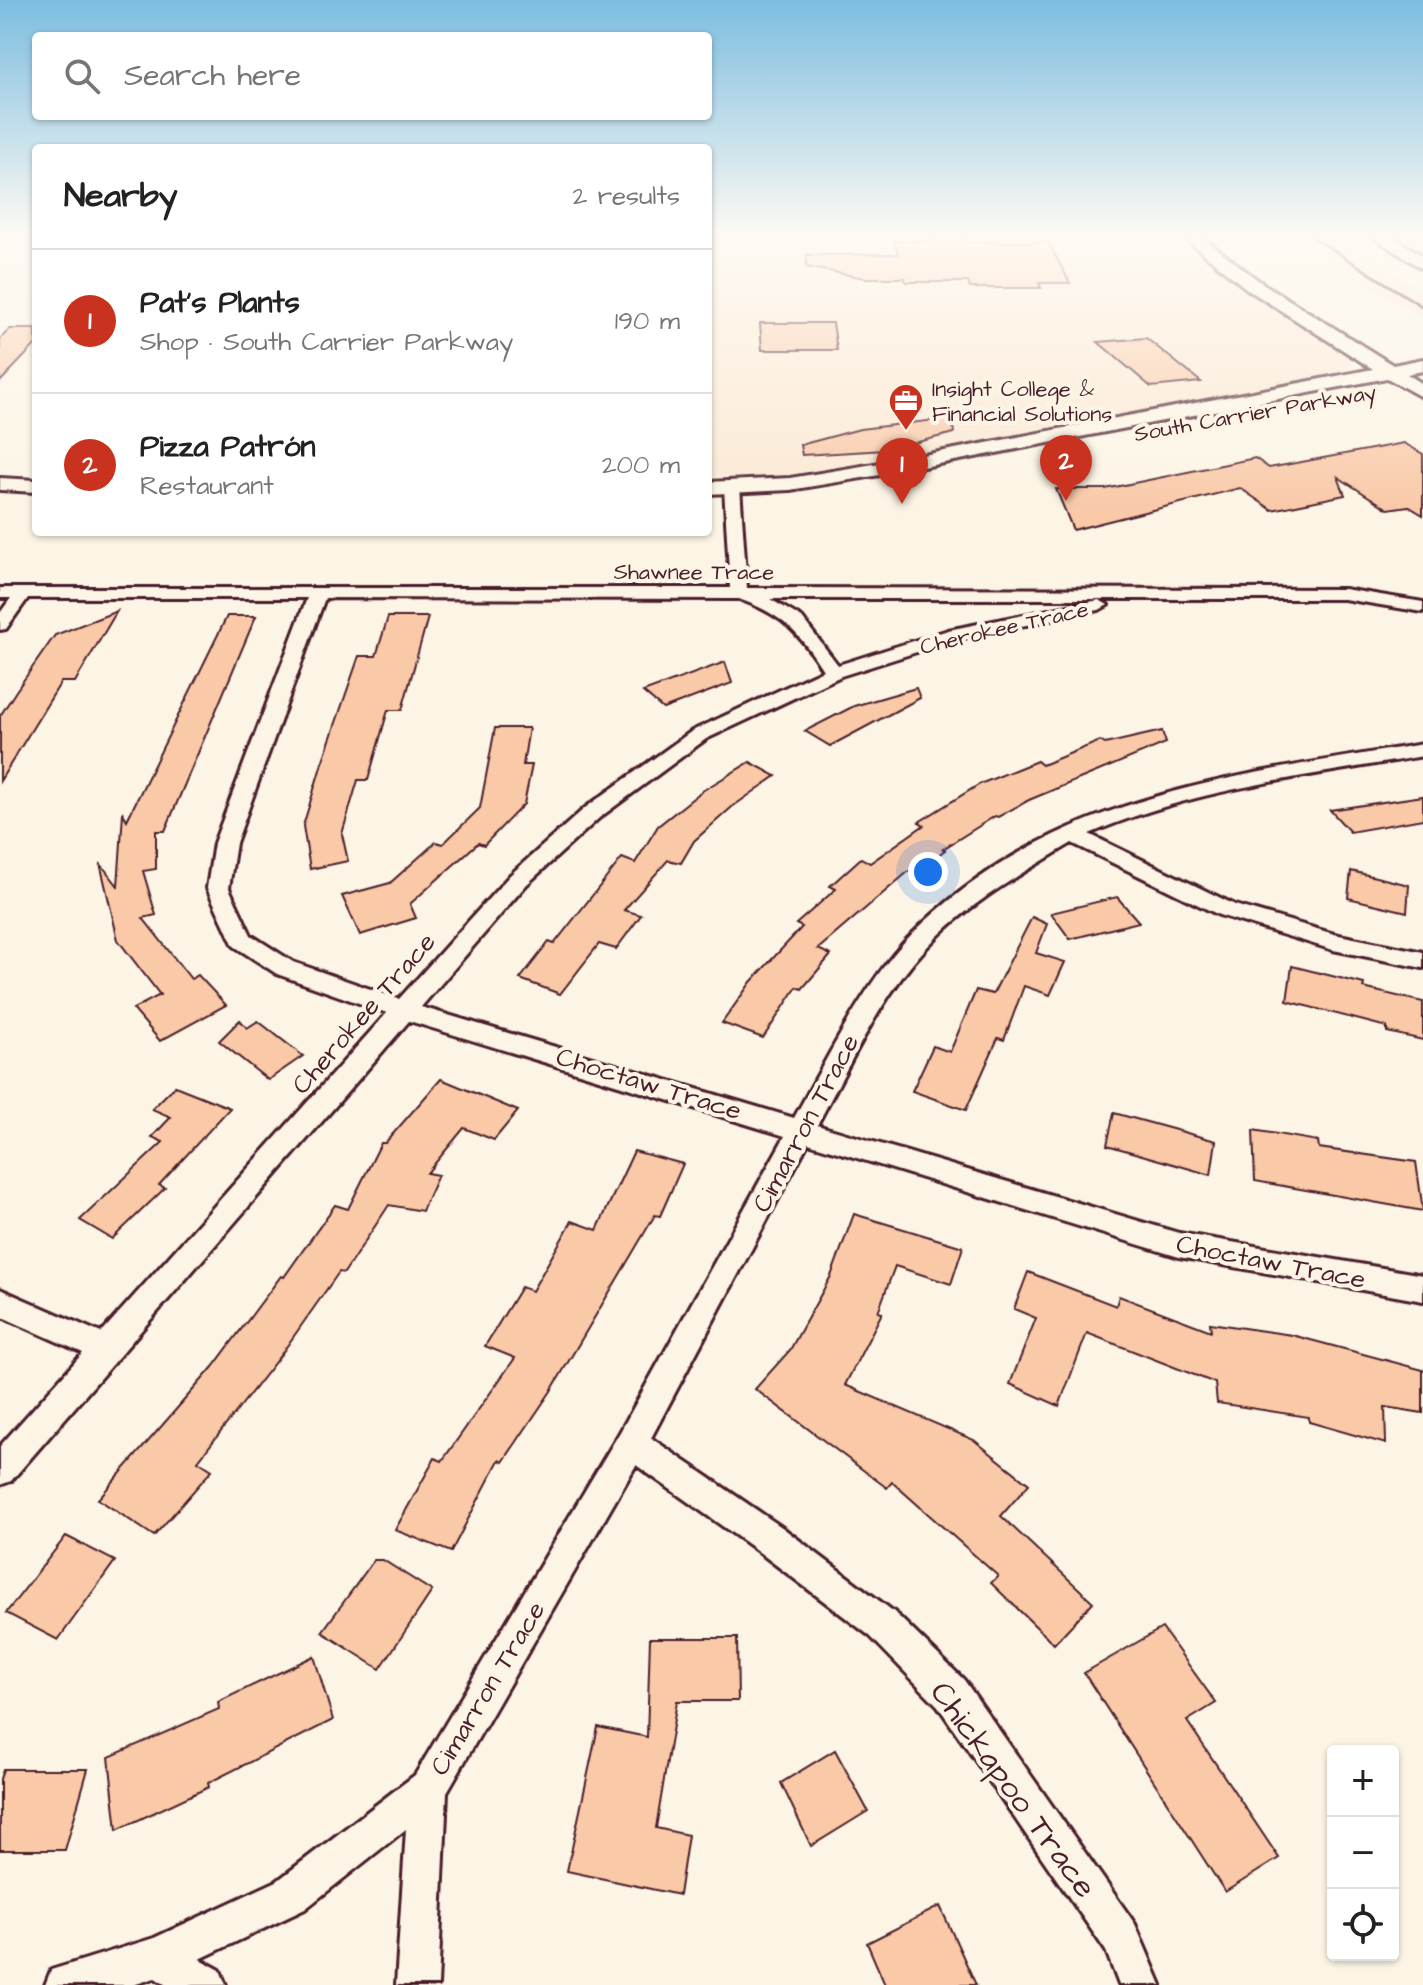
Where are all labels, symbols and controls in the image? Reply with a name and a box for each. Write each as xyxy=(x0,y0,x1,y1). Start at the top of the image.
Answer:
search box xyxy=(32,32,712,120)
icon: search xyxy=(60,54,104,98)
text: Search here xyxy=(124,55,301,97)
text: Nearby xyxy=(64,172,178,220)
text: 2 results xyxy=(572,178,680,214)
text: Pat's Plants xyxy=(140,282,300,324)
text: 1 xyxy=(88,303,92,339)
text: 190 m xyxy=(615,303,680,339)
text: Shop · South Carrier Parkway xyxy=(140,324,513,360)
place label: Insight College & Financial Solutions xyxy=(932,374,1112,430)
street label: South Carrier Parkway xyxy=(1132,377,1379,451)
office icon: Insight College & Financial Solutions xyxy=(887,382,925,432)
text: Pizza Patrón xyxy=(140,426,316,468)
pin: 2 xyxy=(1040,435,1092,501)
pin: 1 xyxy=(876,438,928,504)
text: 2 xyxy=(83,447,97,483)
text: 200 m xyxy=(602,447,680,483)
text: Restaurant xyxy=(140,468,274,504)
street label: Shawnee Trace xyxy=(614,557,774,588)
street label: Cherokee Trace xyxy=(917,594,1092,663)
your location xyxy=(908,852,948,892)
street label: Cherokee Trace xyxy=(284,925,444,1102)
street label: Cimarron Trace xyxy=(744,1028,868,1219)
street label: Choctaw Trace xyxy=(552,1039,746,1129)
street label: Choctaw Trace xyxy=(1173,1226,1368,1298)
street label: Cimarron Trace xyxy=(422,1595,554,1782)
street label: Chickapoo Trace xyxy=(919,1672,1107,1907)
map controls xyxy=(1327,1745,1399,1961)
button: + xyxy=(1327,1745,1399,1817)
button: − xyxy=(1327,1817,1399,1889)
button: locate xyxy=(1327,1889,1399,1961)

